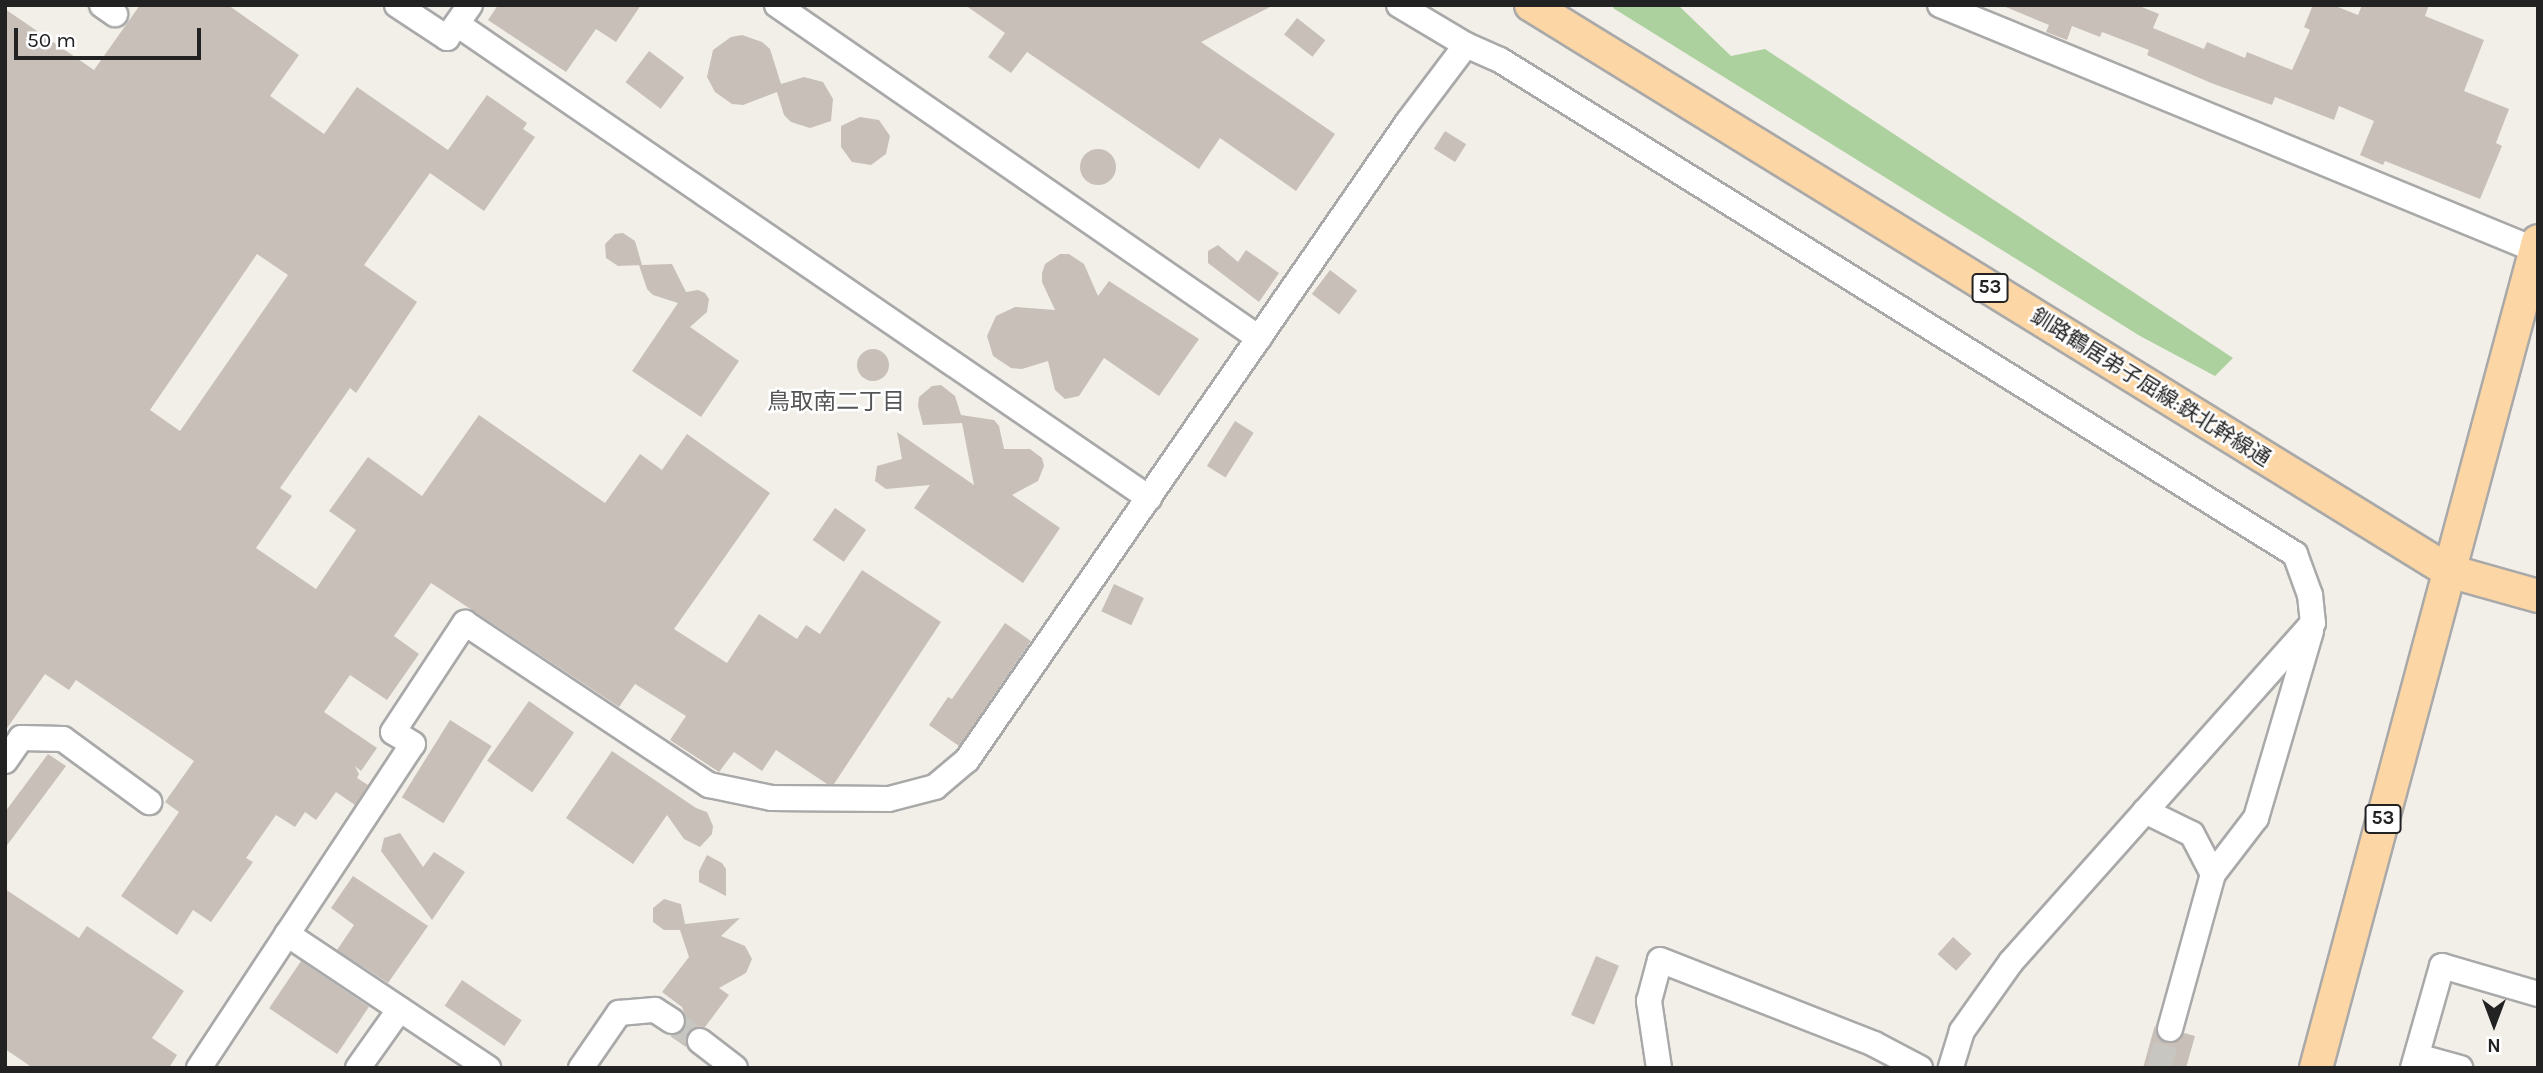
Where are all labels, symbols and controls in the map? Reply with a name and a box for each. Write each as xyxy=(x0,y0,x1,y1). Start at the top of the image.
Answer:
scale bar xyxy=(18,14,205,58)
text: 50 m xyxy=(27,28,76,52)
road number: 53 xyxy=(1971,272,2009,304)
street label: 釧路鶴居弟子屈線:鉄北幹線通 xyxy=(2027,303,2275,471)
district label: 鳥取南二丁目 xyxy=(767,388,905,416)
road number: 53 xyxy=(2364,804,2402,834)
north arrow xyxy=(2459,989,2529,1059)
text: N xyxy=(2487,1034,2501,1056)

